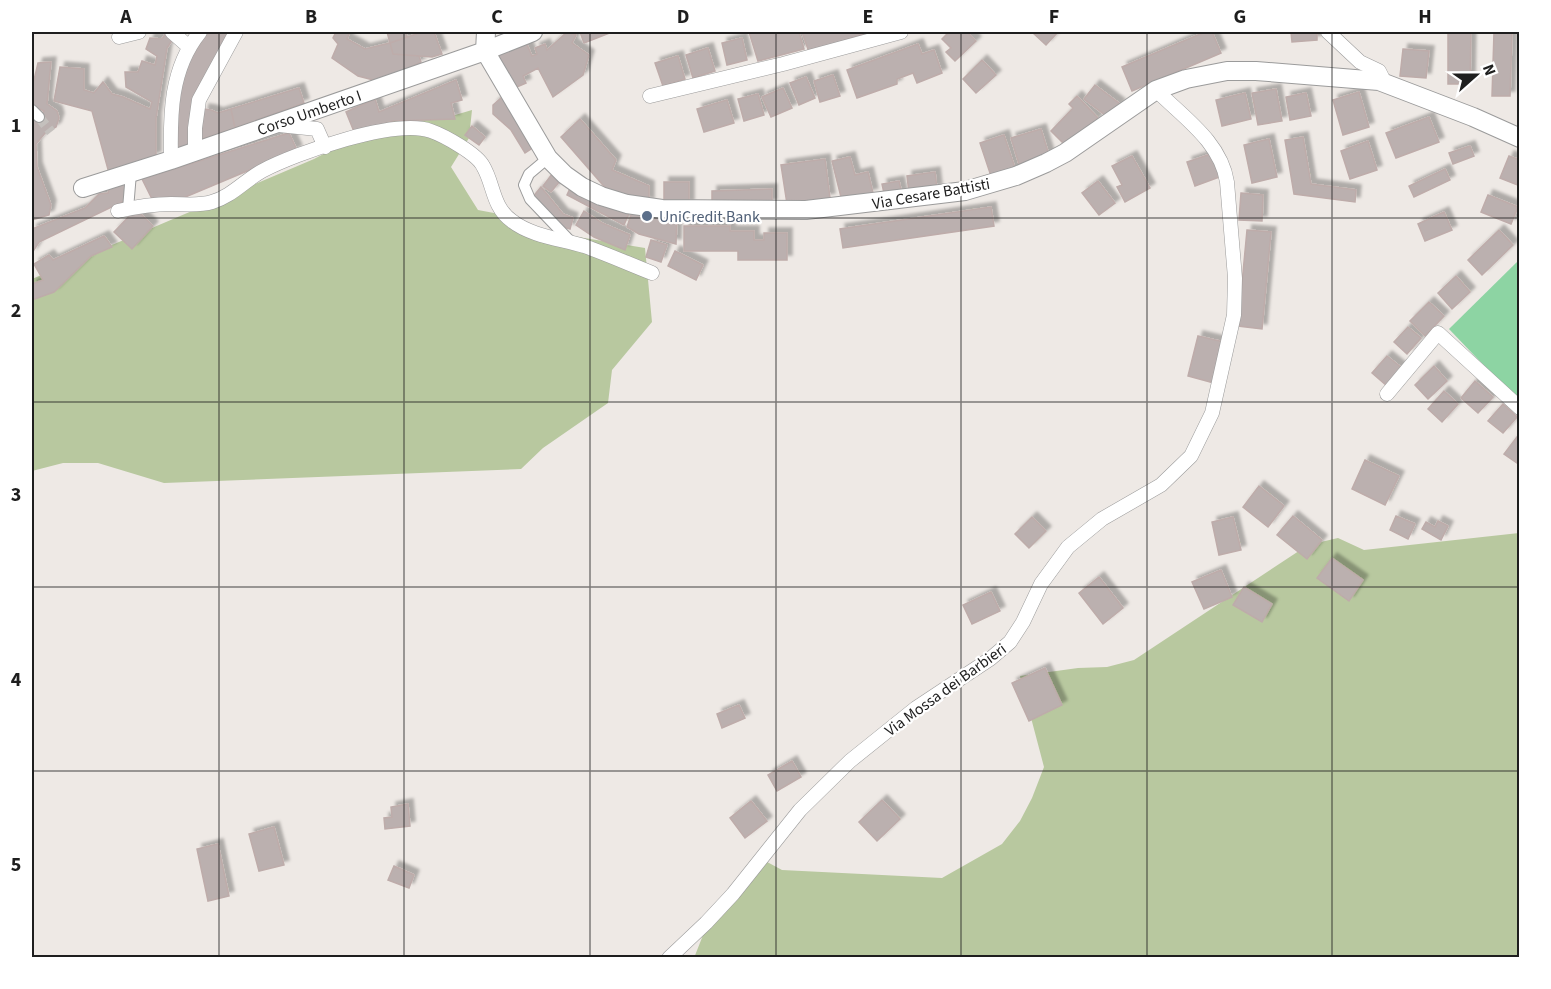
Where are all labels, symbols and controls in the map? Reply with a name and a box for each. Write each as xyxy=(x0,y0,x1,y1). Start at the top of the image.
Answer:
text: A xyxy=(119,3,132,31)
text: B xyxy=(305,3,317,31)
text: C xyxy=(491,3,503,31)
text: D xyxy=(677,3,689,31)
text: E xyxy=(863,3,873,31)
text: F xyxy=(1049,3,1059,31)
text: G xyxy=(1234,3,1246,31)
text: H xyxy=(1418,3,1432,31)
north arrow xyxy=(1446,45,1506,105)
text: N xyxy=(1477,61,1501,79)
street label: Corso Umberto I xyxy=(254,85,364,141)
text: 1 xyxy=(11,112,21,140)
street label: Via Cesare Battisti xyxy=(871,173,992,215)
place label: UniCredit Bank xyxy=(659,206,760,228)
marker: UniCredit Bank xyxy=(640,209,654,223)
text: 2 xyxy=(11,297,21,325)
text: 3 xyxy=(11,481,21,509)
street label: Via Mossa dei Barbieri xyxy=(880,638,1011,741)
text: 4 xyxy=(11,666,22,694)
text: 5 xyxy=(11,851,21,879)

